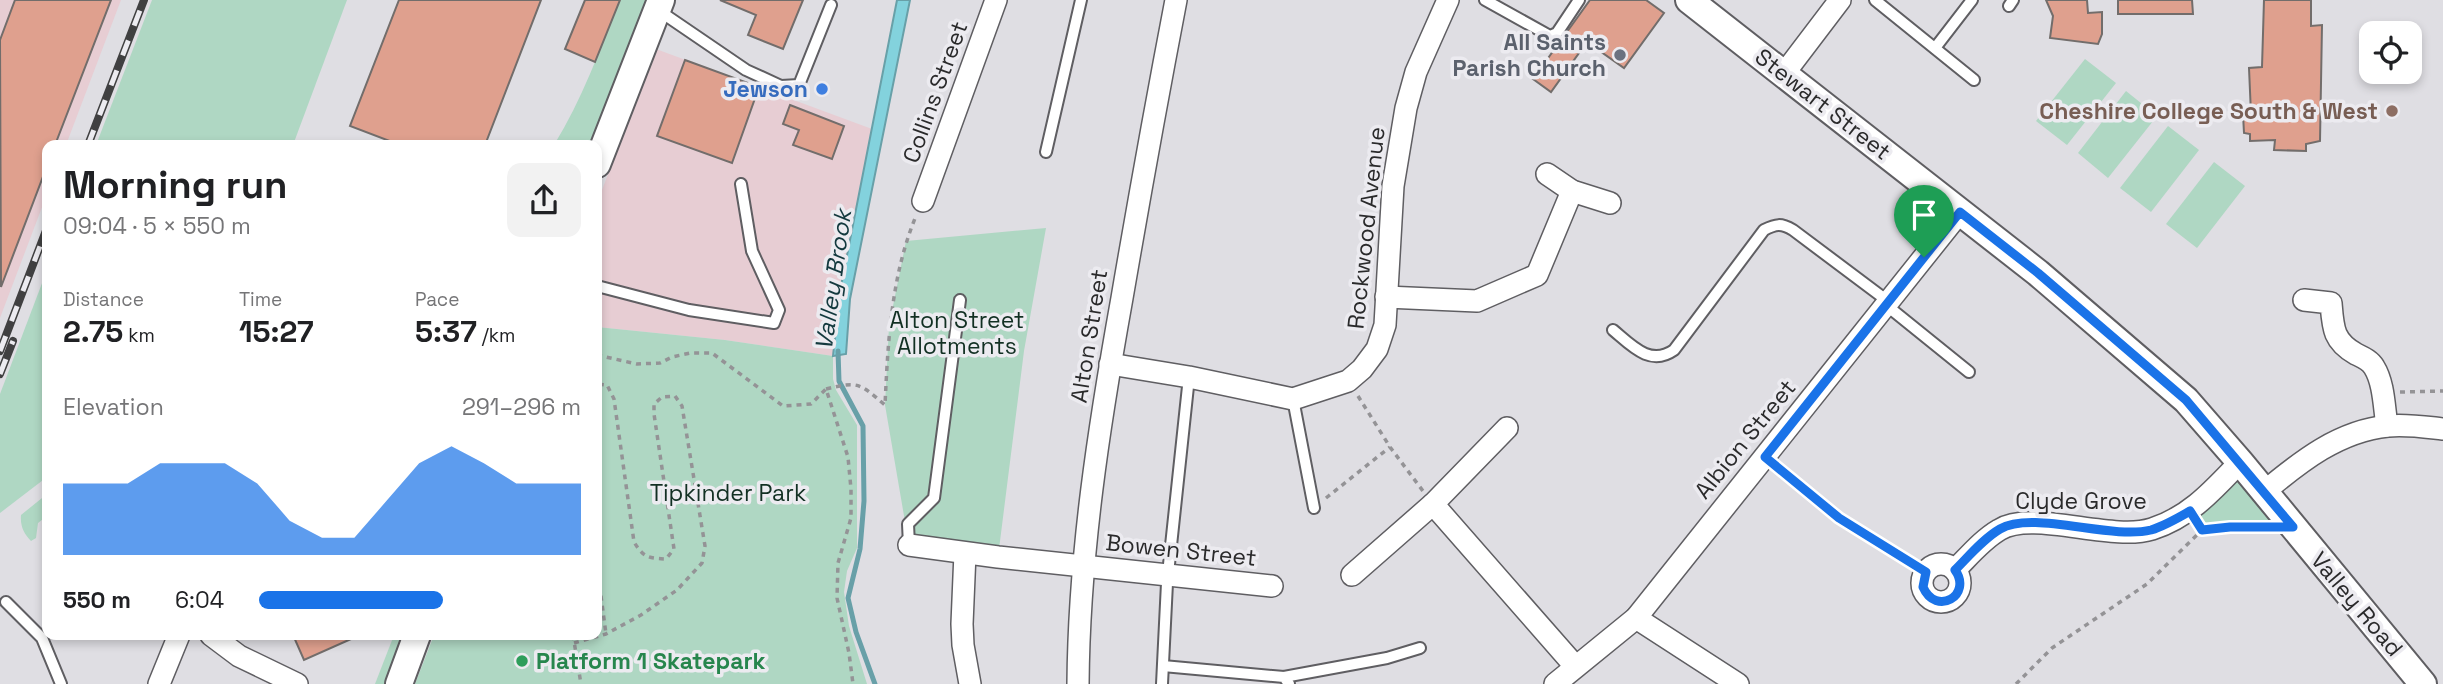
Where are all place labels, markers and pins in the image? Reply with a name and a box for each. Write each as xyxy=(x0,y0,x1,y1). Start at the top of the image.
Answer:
place label: All Saints Parish Church xyxy=(1452,27,1606,83)
marker: All Saints Parish Church xyxy=(1612,47,1628,63)
place label: Jewson xyxy=(723,74,808,104)
marker: Jewson xyxy=(814,81,830,97)
place label: Cheshire College South & West xyxy=(2039,96,2378,126)
marker: Cheshire College South & West xyxy=(2384,103,2400,119)
pin xyxy=(1894,185,1954,257)
place label: Platform 1 Skatepark xyxy=(536,646,766,676)
marker: Platform 1 Skatepark xyxy=(514,653,530,669)

